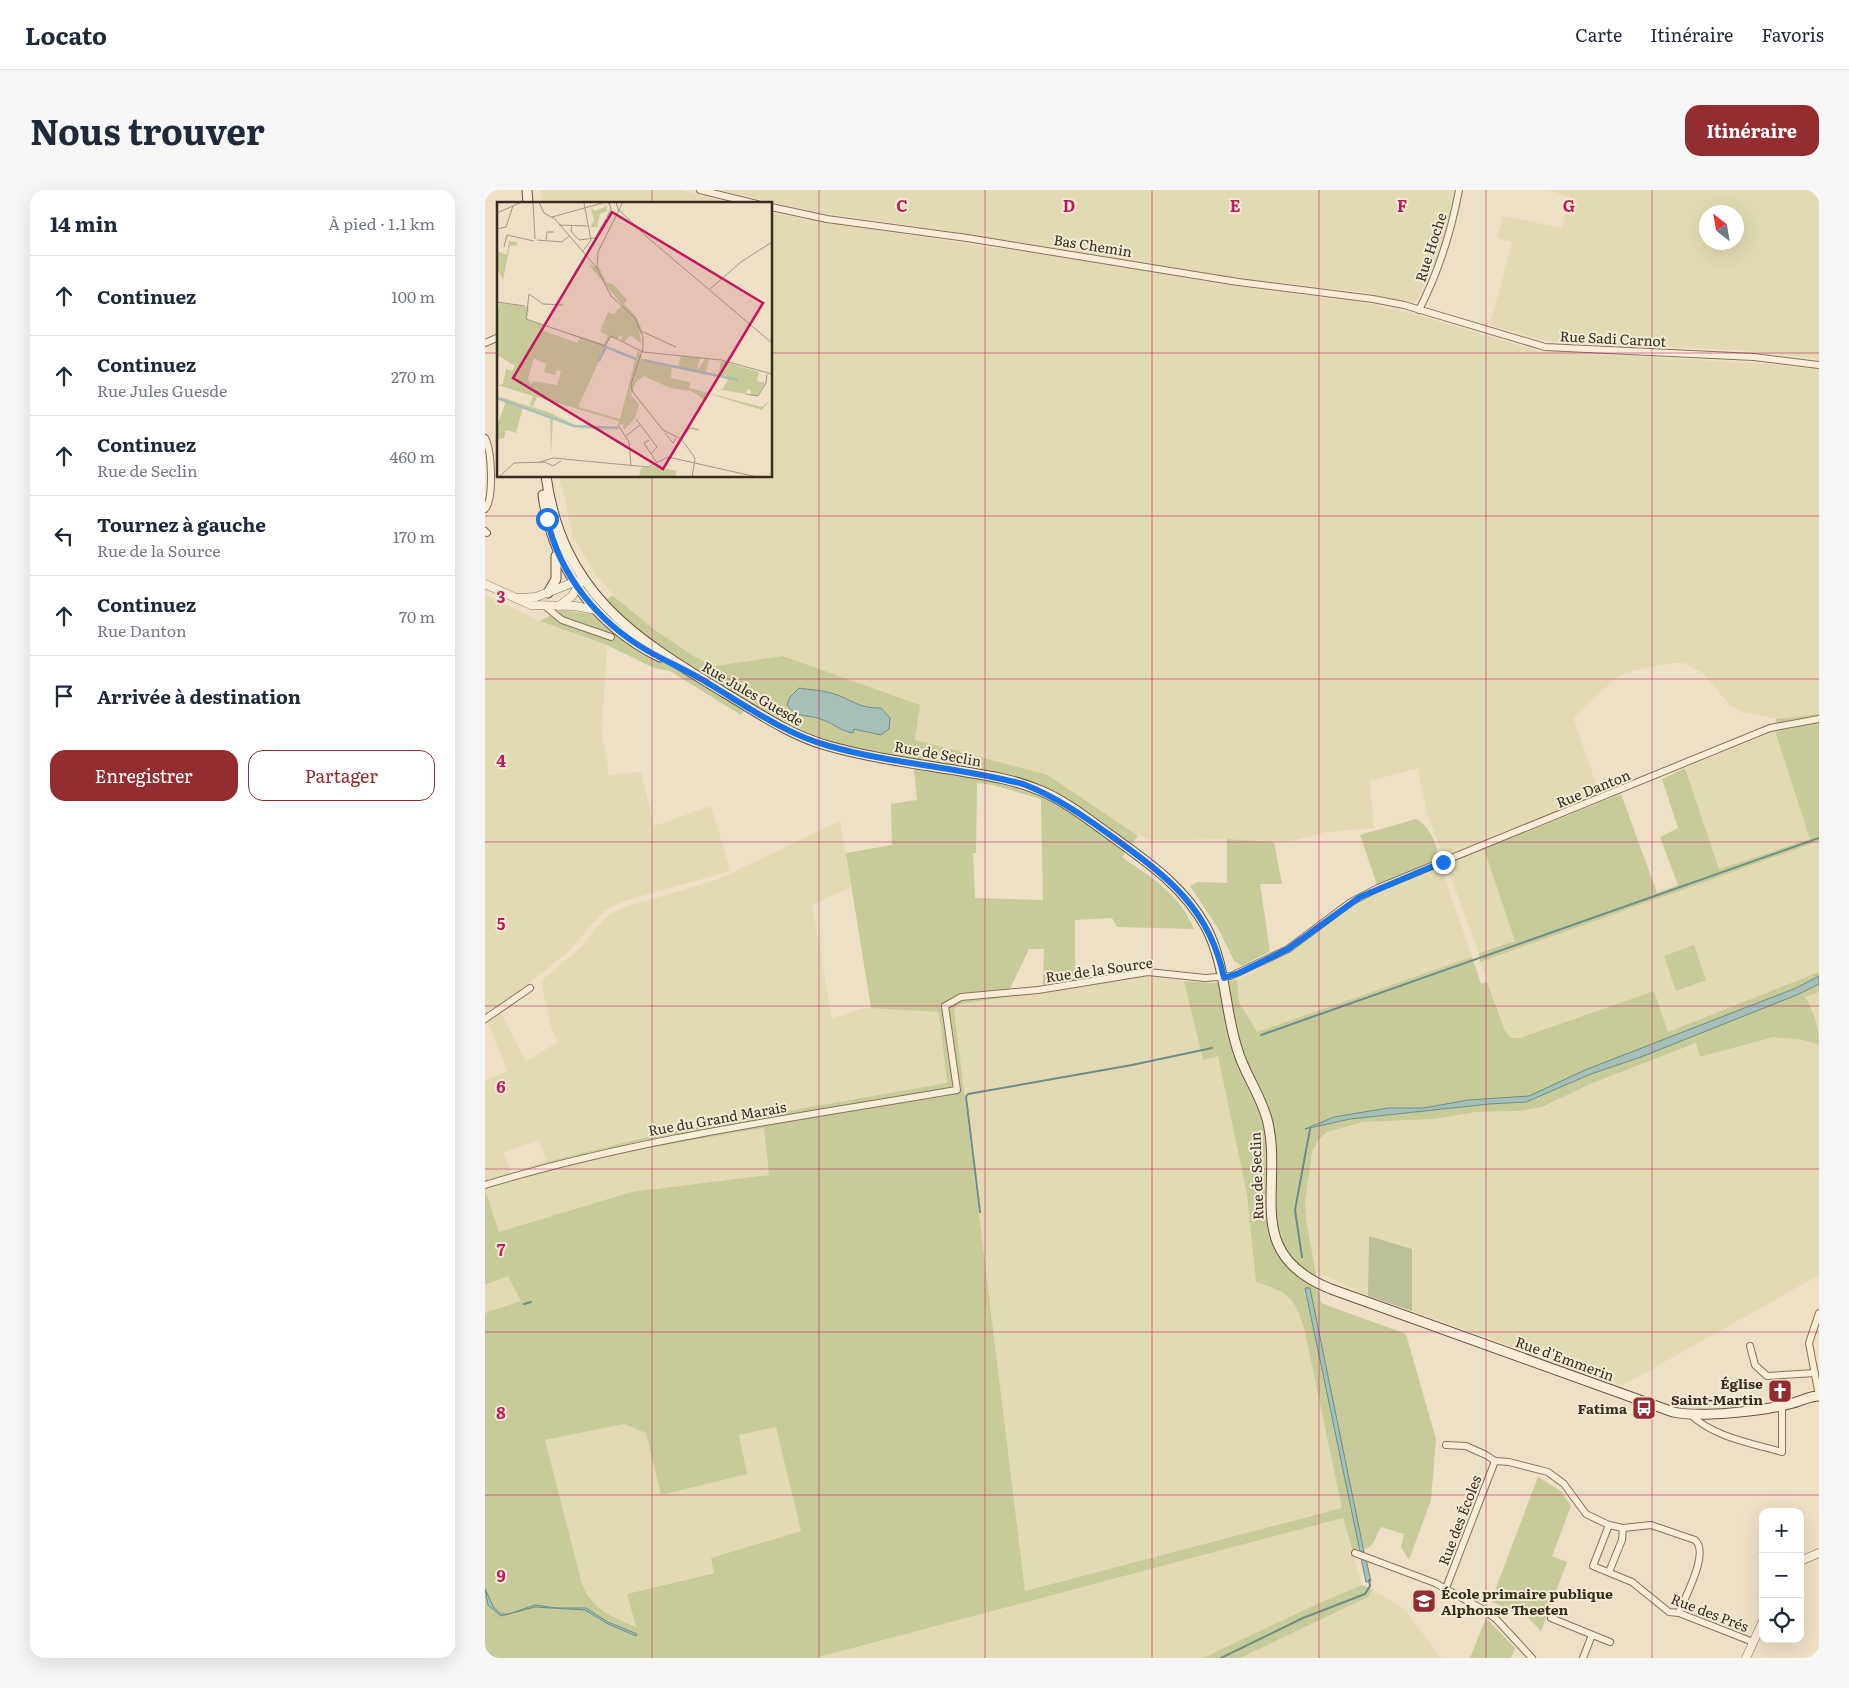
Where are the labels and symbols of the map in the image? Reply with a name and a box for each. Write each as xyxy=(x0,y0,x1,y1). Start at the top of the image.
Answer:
text: C xyxy=(896,193,908,217)
text: D xyxy=(1063,193,1075,217)
text: E xyxy=(1230,193,1241,217)
text: F xyxy=(1397,193,1407,217)
text: G xyxy=(1563,193,1575,217)
inset map xyxy=(497,202,773,478)
north arrow xyxy=(1699,205,1744,250)
street label: Rue Hoche xyxy=(1409,210,1451,284)
street label: Bas Chemin xyxy=(1052,229,1134,261)
street label: Rue Sadi Carnot xyxy=(1559,325,1667,351)
route start xyxy=(536,508,559,531)
text: 3 xyxy=(497,584,506,608)
street label: Rue Jules Guesde xyxy=(699,656,807,730)
street label: Rue de Seclin xyxy=(893,736,983,770)
text: 4 xyxy=(496,748,506,772)
street label: Rue Danton xyxy=(1553,764,1633,812)
route end xyxy=(1432,851,1455,874)
text: 5 xyxy=(497,911,506,935)
street label: Rue de la Source xyxy=(1044,952,1154,986)
text: 6 xyxy=(496,1074,506,1098)
street label: Rue du Grand Marais xyxy=(646,1096,788,1140)
street label: Rue de Seclin xyxy=(1244,1132,1268,1220)
text: 7 xyxy=(497,1237,506,1261)
street label: Rue d'Emmerin xyxy=(1513,1331,1617,1385)
place label: Église Saint-Martin xyxy=(1671,1373,1763,1409)
church icon: Église Saint-Martin xyxy=(1767,1378,1793,1404)
bus stop icon: Fatima xyxy=(1631,1395,1657,1421)
place label: Fatima xyxy=(1578,1398,1628,1418)
text: 8 xyxy=(496,1400,506,1424)
street label: Rue des Écoles xyxy=(1433,1472,1485,1568)
text: 9 xyxy=(496,1563,506,1587)
place label: École primaire publique Alphonse Theeten xyxy=(1441,1583,1613,1619)
school or university icon: École primaire publique Alphonse Theeten xyxy=(1411,1588,1437,1614)
street label: Rue des Prés xyxy=(1668,1588,1752,1636)

